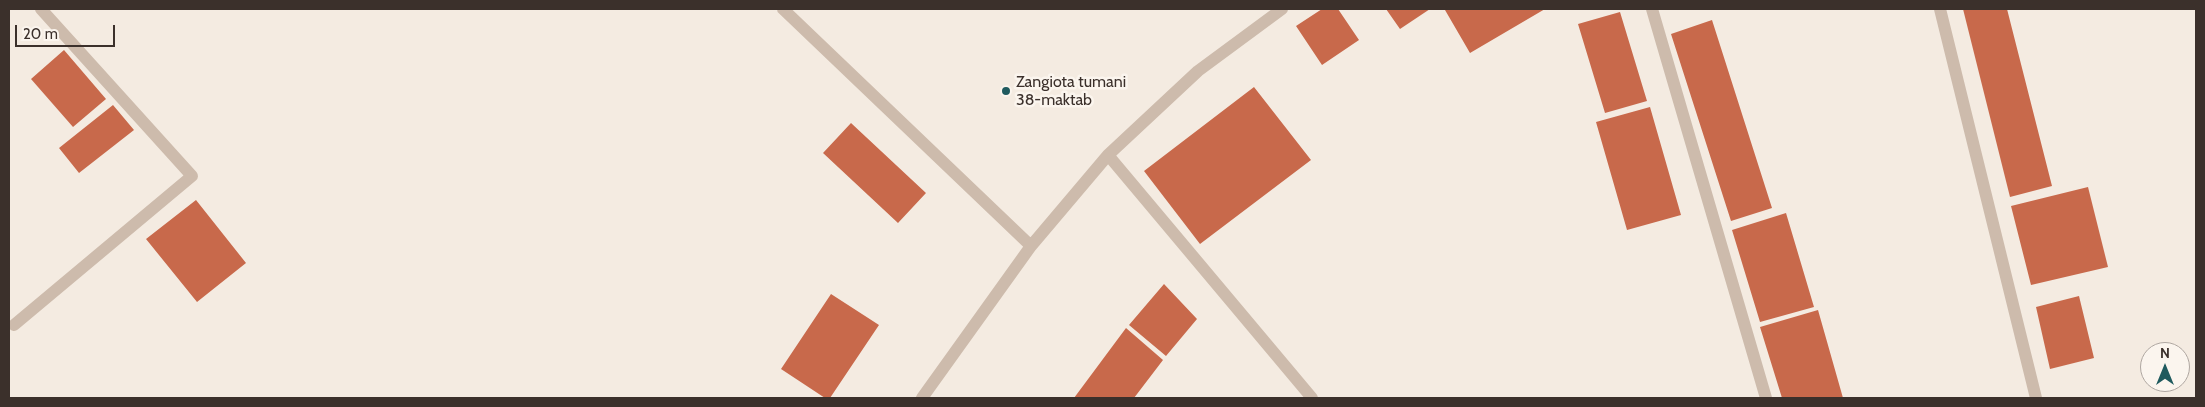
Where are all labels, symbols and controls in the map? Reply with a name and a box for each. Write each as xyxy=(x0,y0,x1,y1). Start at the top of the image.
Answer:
scale bar xyxy=(18,15,118,47)
text: 20 m xyxy=(23,25,58,43)
place label: Zangiota tumani 38-maktab xyxy=(1016,72,1126,110)
marker: Zangiota tumani 38-maktab xyxy=(1000,85,1012,97)
north arrow xyxy=(2140,342,2190,392)
text: N xyxy=(2160,344,2170,362)

